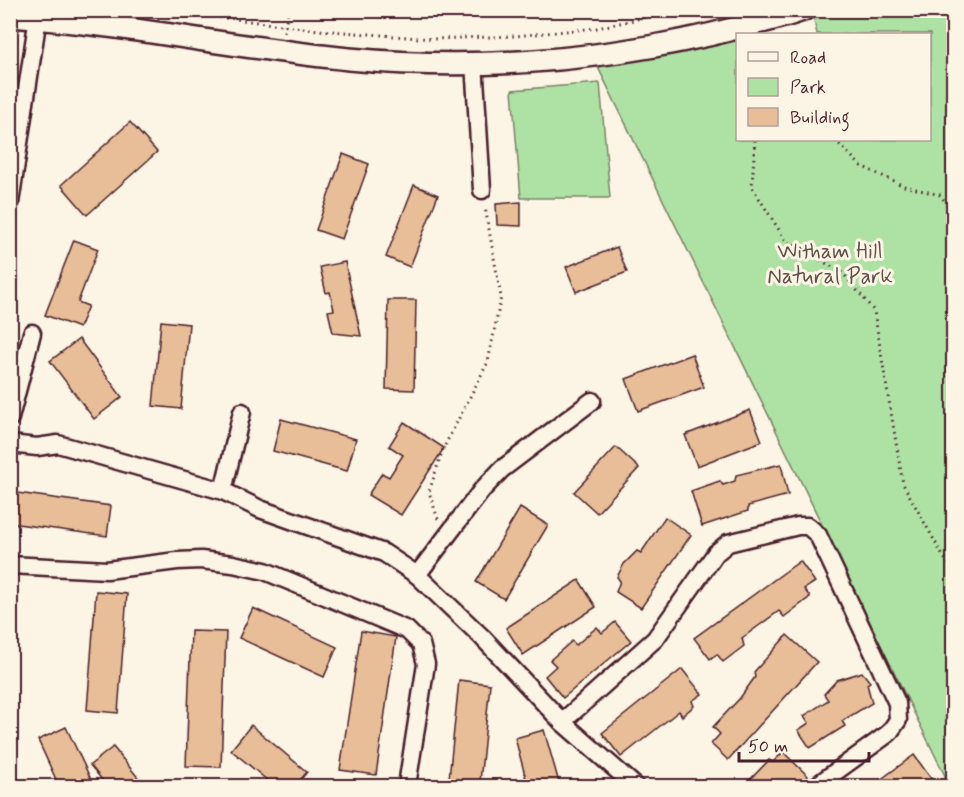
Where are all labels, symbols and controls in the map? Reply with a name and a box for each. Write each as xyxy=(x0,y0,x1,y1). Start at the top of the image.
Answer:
legend xyxy=(736,33,931,141)
text: Road xyxy=(790,46,826,70)
text: Park xyxy=(790,76,826,100)
text: Building xyxy=(790,106,850,132)
park label: Witham Hill Natural Park xyxy=(767,238,893,291)
scale bar xyxy=(739,725,870,763)
text: 50 m xyxy=(748,735,788,759)

